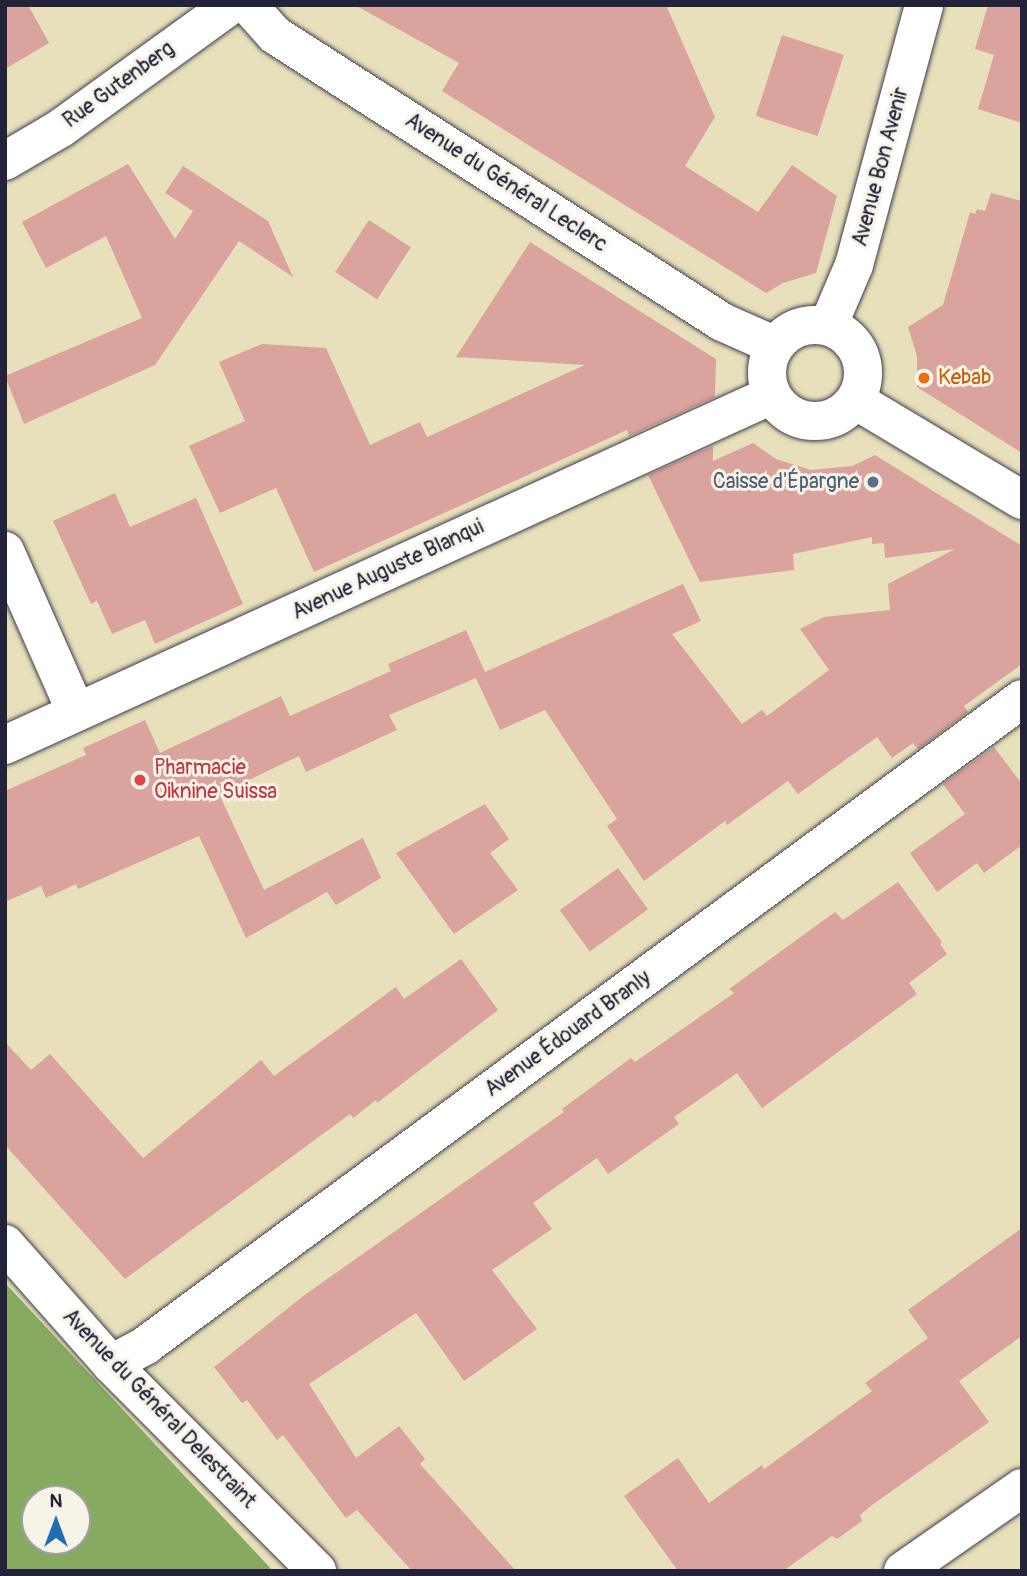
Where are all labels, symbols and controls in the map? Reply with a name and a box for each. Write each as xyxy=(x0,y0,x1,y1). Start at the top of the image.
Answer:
street label: Rue Gutenberg xyxy=(59,36,179,134)
street label: Avenue Bon Avenir xyxy=(848,85,914,249)
street label: Avenue du Général Leclerc xyxy=(400,108,612,258)
place label: Kebab xyxy=(938,365,991,391)
marker: Kebab xyxy=(916,370,932,386)
place label: Caisse d'Épargne xyxy=(713,469,859,495)
marker: Caisse d'Épargne xyxy=(865,474,881,490)
street label: Avenue Auguste Blanqui xyxy=(288,515,488,625)
place label: Pharmacie Oiknine Suissa xyxy=(154,755,277,805)
marker: Pharmacie Oiknine Suissa xyxy=(132,772,148,788)
street label: Avenue Édouard Branly xyxy=(480,965,656,1103)
street label: Avenue du Général Delestraint xyxy=(57,1304,261,1514)
north arrow xyxy=(21,1485,91,1555)
text: N xyxy=(50,1489,62,1513)

